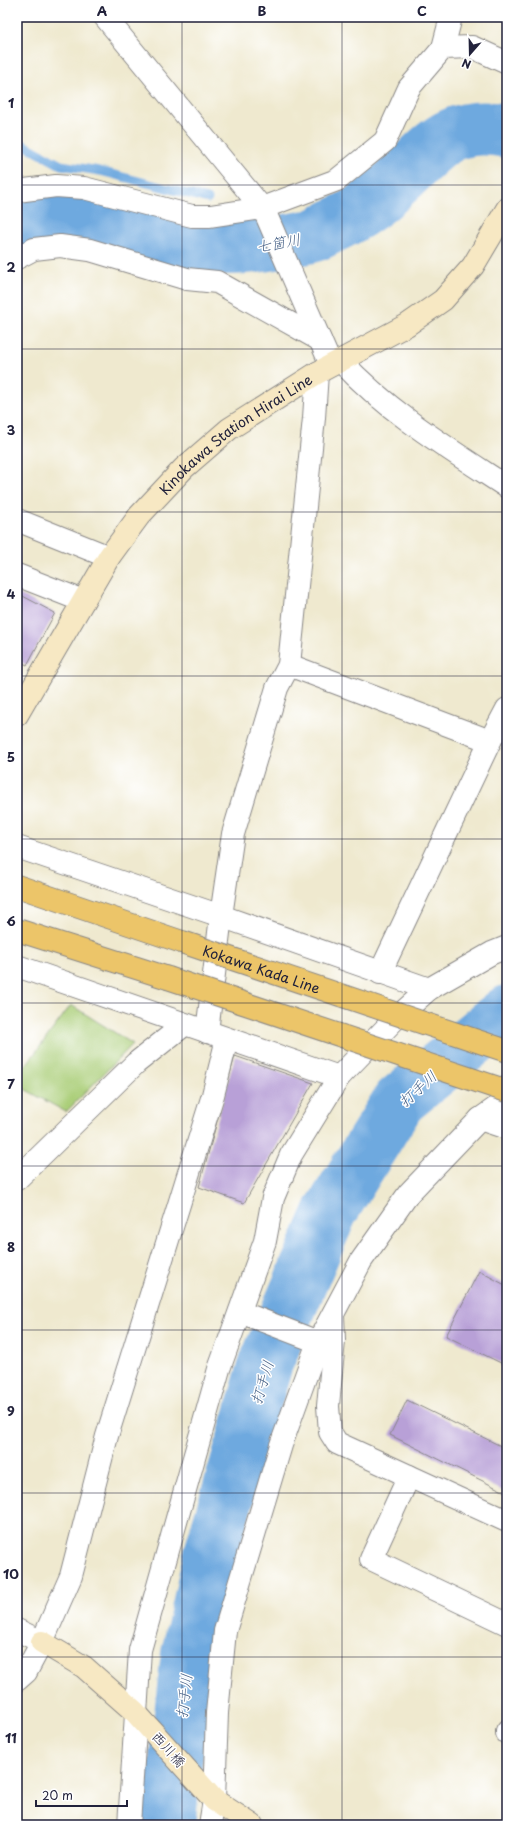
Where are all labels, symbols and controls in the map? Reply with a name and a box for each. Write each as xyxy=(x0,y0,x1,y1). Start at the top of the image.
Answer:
text: A xyxy=(97,1,107,20)
text: B xyxy=(258,1,267,20)
text: C xyxy=(417,1,427,20)
north arrow xyxy=(450,34,490,74)
text: N xyxy=(459,54,473,73)
text: 1 xyxy=(8,93,14,112)
water label: 七箇川 xyxy=(254,227,302,257)
text: 2 xyxy=(6,257,16,276)
street label: Kinokawa Station Hirai Line xyxy=(154,368,316,499)
text: 3 xyxy=(7,420,16,439)
text: 4 xyxy=(7,584,16,603)
text: 5 xyxy=(7,747,15,766)
text: 6 xyxy=(6,911,16,930)
street label: Kokawa Kada Line xyxy=(200,939,323,998)
water label: 打手川 xyxy=(393,1064,441,1112)
text: 7 xyxy=(7,1074,15,1093)
text: 8 xyxy=(7,1237,15,1256)
water label: 打手川 xyxy=(243,1357,279,1407)
text: 9 xyxy=(7,1401,15,1420)
text: 10 xyxy=(3,1564,19,1583)
water label: 打手川 xyxy=(169,1672,197,1720)
street label: 西川橋 xyxy=(147,1726,191,1772)
text: 11 xyxy=(5,1728,17,1747)
scale bar xyxy=(36,1782,127,1808)
text: 20 m xyxy=(42,1786,73,1804)

